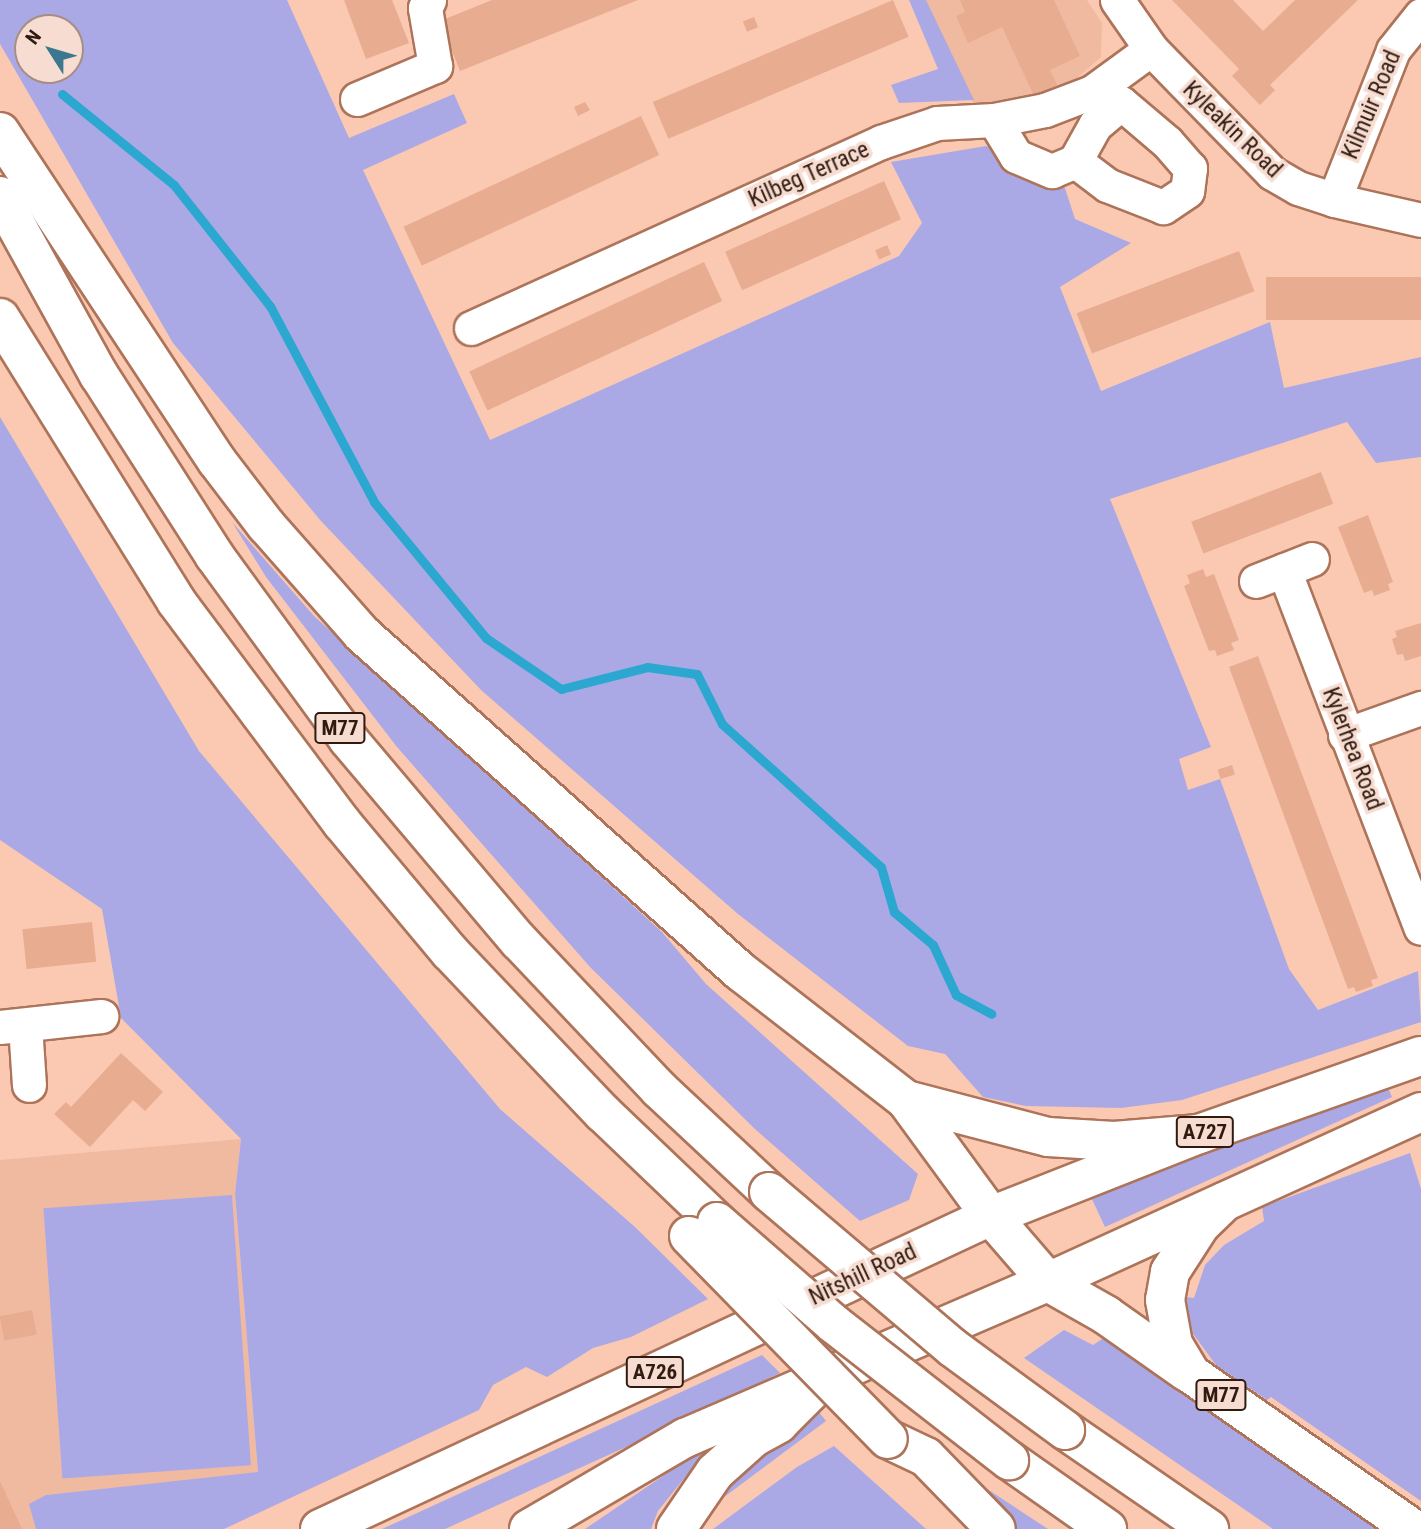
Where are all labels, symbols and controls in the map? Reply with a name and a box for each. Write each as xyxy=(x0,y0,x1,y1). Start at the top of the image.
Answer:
north arrow xyxy=(14,14,84,84)
text: N xyxy=(21,26,46,49)
street label: Kilmuir Road xyxy=(1337,47,1407,163)
street label: Kyleakin Road xyxy=(1177,76,1287,184)
street label: Kilbeg Terrace xyxy=(744,136,874,214)
street label: Kylerhea Road xyxy=(1316,684,1388,814)
road number: M77 xyxy=(314,710,366,746)
road number: A727 xyxy=(1175,1114,1235,1150)
street label: Nitshill Road xyxy=(805,1238,921,1312)
road number: A726 xyxy=(625,1354,685,1390)
road number: M77 xyxy=(1195,1378,1247,1412)

